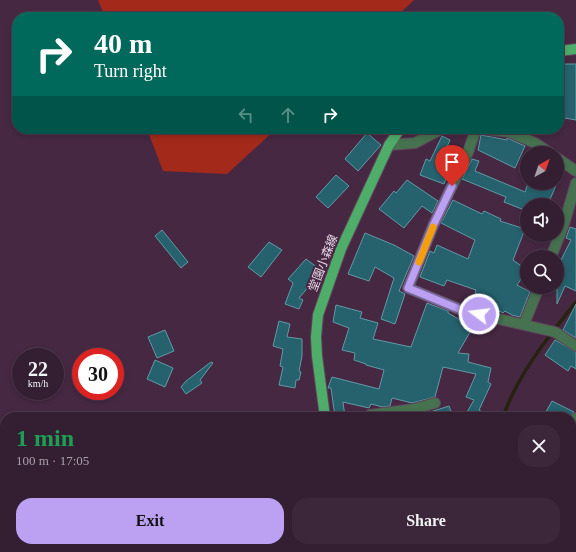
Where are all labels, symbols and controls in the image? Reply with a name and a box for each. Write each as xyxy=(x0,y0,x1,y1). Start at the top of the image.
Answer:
icon: right xyxy=(28,28,80,80)
text: 40 m xyxy=(94,28,152,59)
text: Turn right xyxy=(94,61,167,81)
icon: left xyxy=(235,104,257,126)
icon: ahead xyxy=(277,104,299,126)
icon: right xyxy=(319,104,341,126)
pin xyxy=(435,145,469,186)
north arrow xyxy=(520,146,564,190)
map controls xyxy=(520,146,564,294)
icon: arrive xyxy=(441,151,463,173)
button: sound xyxy=(520,198,564,242)
street label: 堂園小森線 xyxy=(306,232,340,294)
button: search xyxy=(520,250,564,294)
position arrow xyxy=(458,293,500,335)
speed limit sign: 30 xyxy=(72,348,124,400)
text: 22 xyxy=(28,358,48,380)
text: km/h xyxy=(28,378,48,389)
text: 1 min xyxy=(16,425,74,451)
button: close xyxy=(518,425,560,467)
text: 100 m · 17:05 xyxy=(16,453,89,468)
button: Exit xyxy=(16,498,284,544)
button: Share xyxy=(292,498,560,544)

